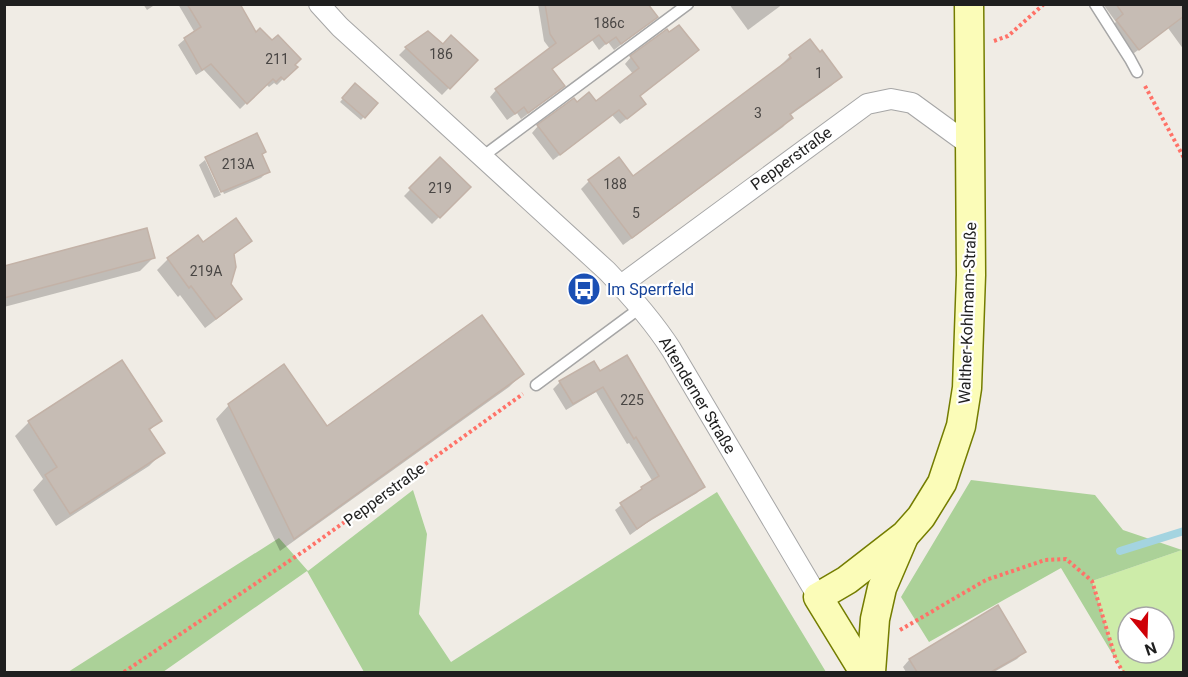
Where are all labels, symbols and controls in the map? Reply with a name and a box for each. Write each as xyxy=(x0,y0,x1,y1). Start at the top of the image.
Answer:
house number: 186c xyxy=(594,15,624,31)
house number: 186 xyxy=(429,46,453,62)
house number: 211 xyxy=(265,51,289,67)
house number: 1 xyxy=(815,65,823,81)
house number: 3 xyxy=(754,105,762,121)
street label: Pepperstraße xyxy=(747,123,836,194)
house number: 213A xyxy=(222,156,254,172)
house number: 188 xyxy=(603,176,627,192)
house number: 219 xyxy=(428,180,452,196)
house number: 5 xyxy=(632,205,640,221)
street label: Walther-Kohlmann-Straße xyxy=(955,222,980,404)
house number: 219A xyxy=(190,263,222,279)
bus stop icon: Im Sperrfeld xyxy=(566,271,602,307)
place label: Im Sperrfeld xyxy=(607,280,694,299)
street label: Altenderner Straße xyxy=(655,333,740,457)
house number: 225 xyxy=(620,392,644,408)
street label: Pepperstraße xyxy=(340,459,429,530)
north arrow xyxy=(1116,605,1176,665)
text: N xyxy=(1142,638,1159,660)

